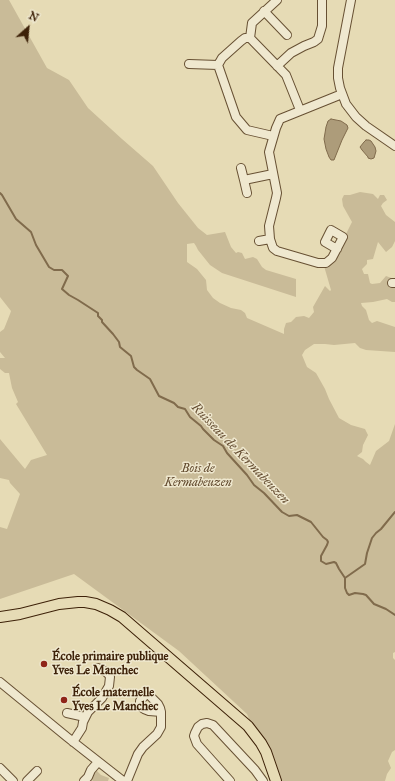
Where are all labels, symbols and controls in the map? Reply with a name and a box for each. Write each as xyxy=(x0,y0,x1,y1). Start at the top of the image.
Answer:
north arrow xyxy=(8,8,48,48)
text: N xyxy=(27,9,41,25)
water label: Ruisseau de Kermabeuzen xyxy=(188,400,292,508)
park label: Bois de Kermabeuzen xyxy=(164,462,232,490)
place label: École primaire publique Yves Le Manchec xyxy=(52,650,169,678)
marker: École primaire publique Yves Le Manchec xyxy=(39,659,49,669)
place label: École maternelle Yves Le Manchec xyxy=(72,686,158,714)
marker: École maternelle Yves Le Manchec xyxy=(59,695,69,705)

